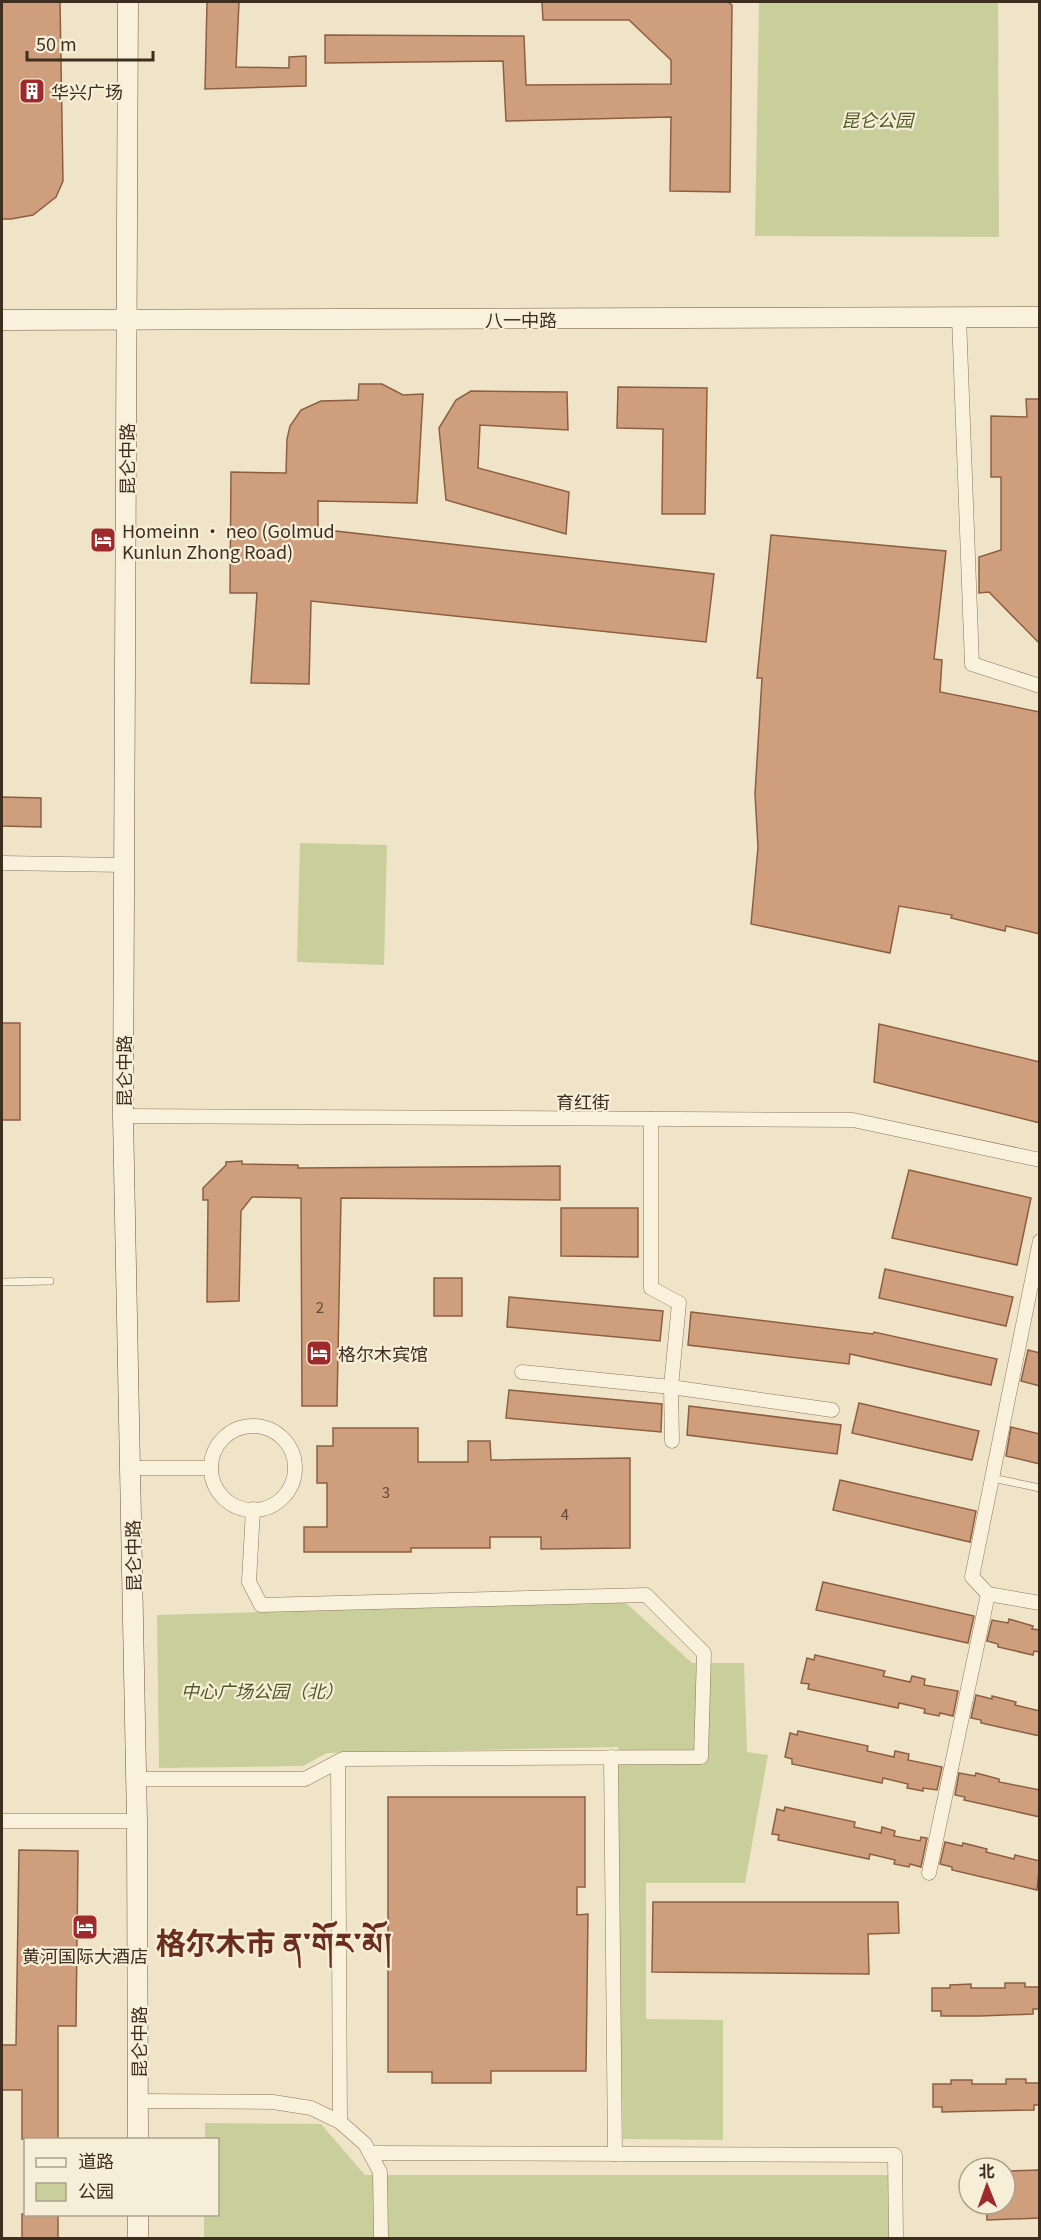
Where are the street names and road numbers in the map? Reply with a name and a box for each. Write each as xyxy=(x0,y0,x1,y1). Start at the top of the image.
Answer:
street label: 八一中路 xyxy=(485,306,557,332)
street label: 昆仑中路 xyxy=(113,423,139,495)
street label: 昆仑中路 xyxy=(110,1035,136,1107)
street label: 育红街 xyxy=(556,1088,610,1114)
street label: 昆仑中路 xyxy=(118,1520,146,1592)
street label: 昆仑中路 xyxy=(125,2006,151,2078)

